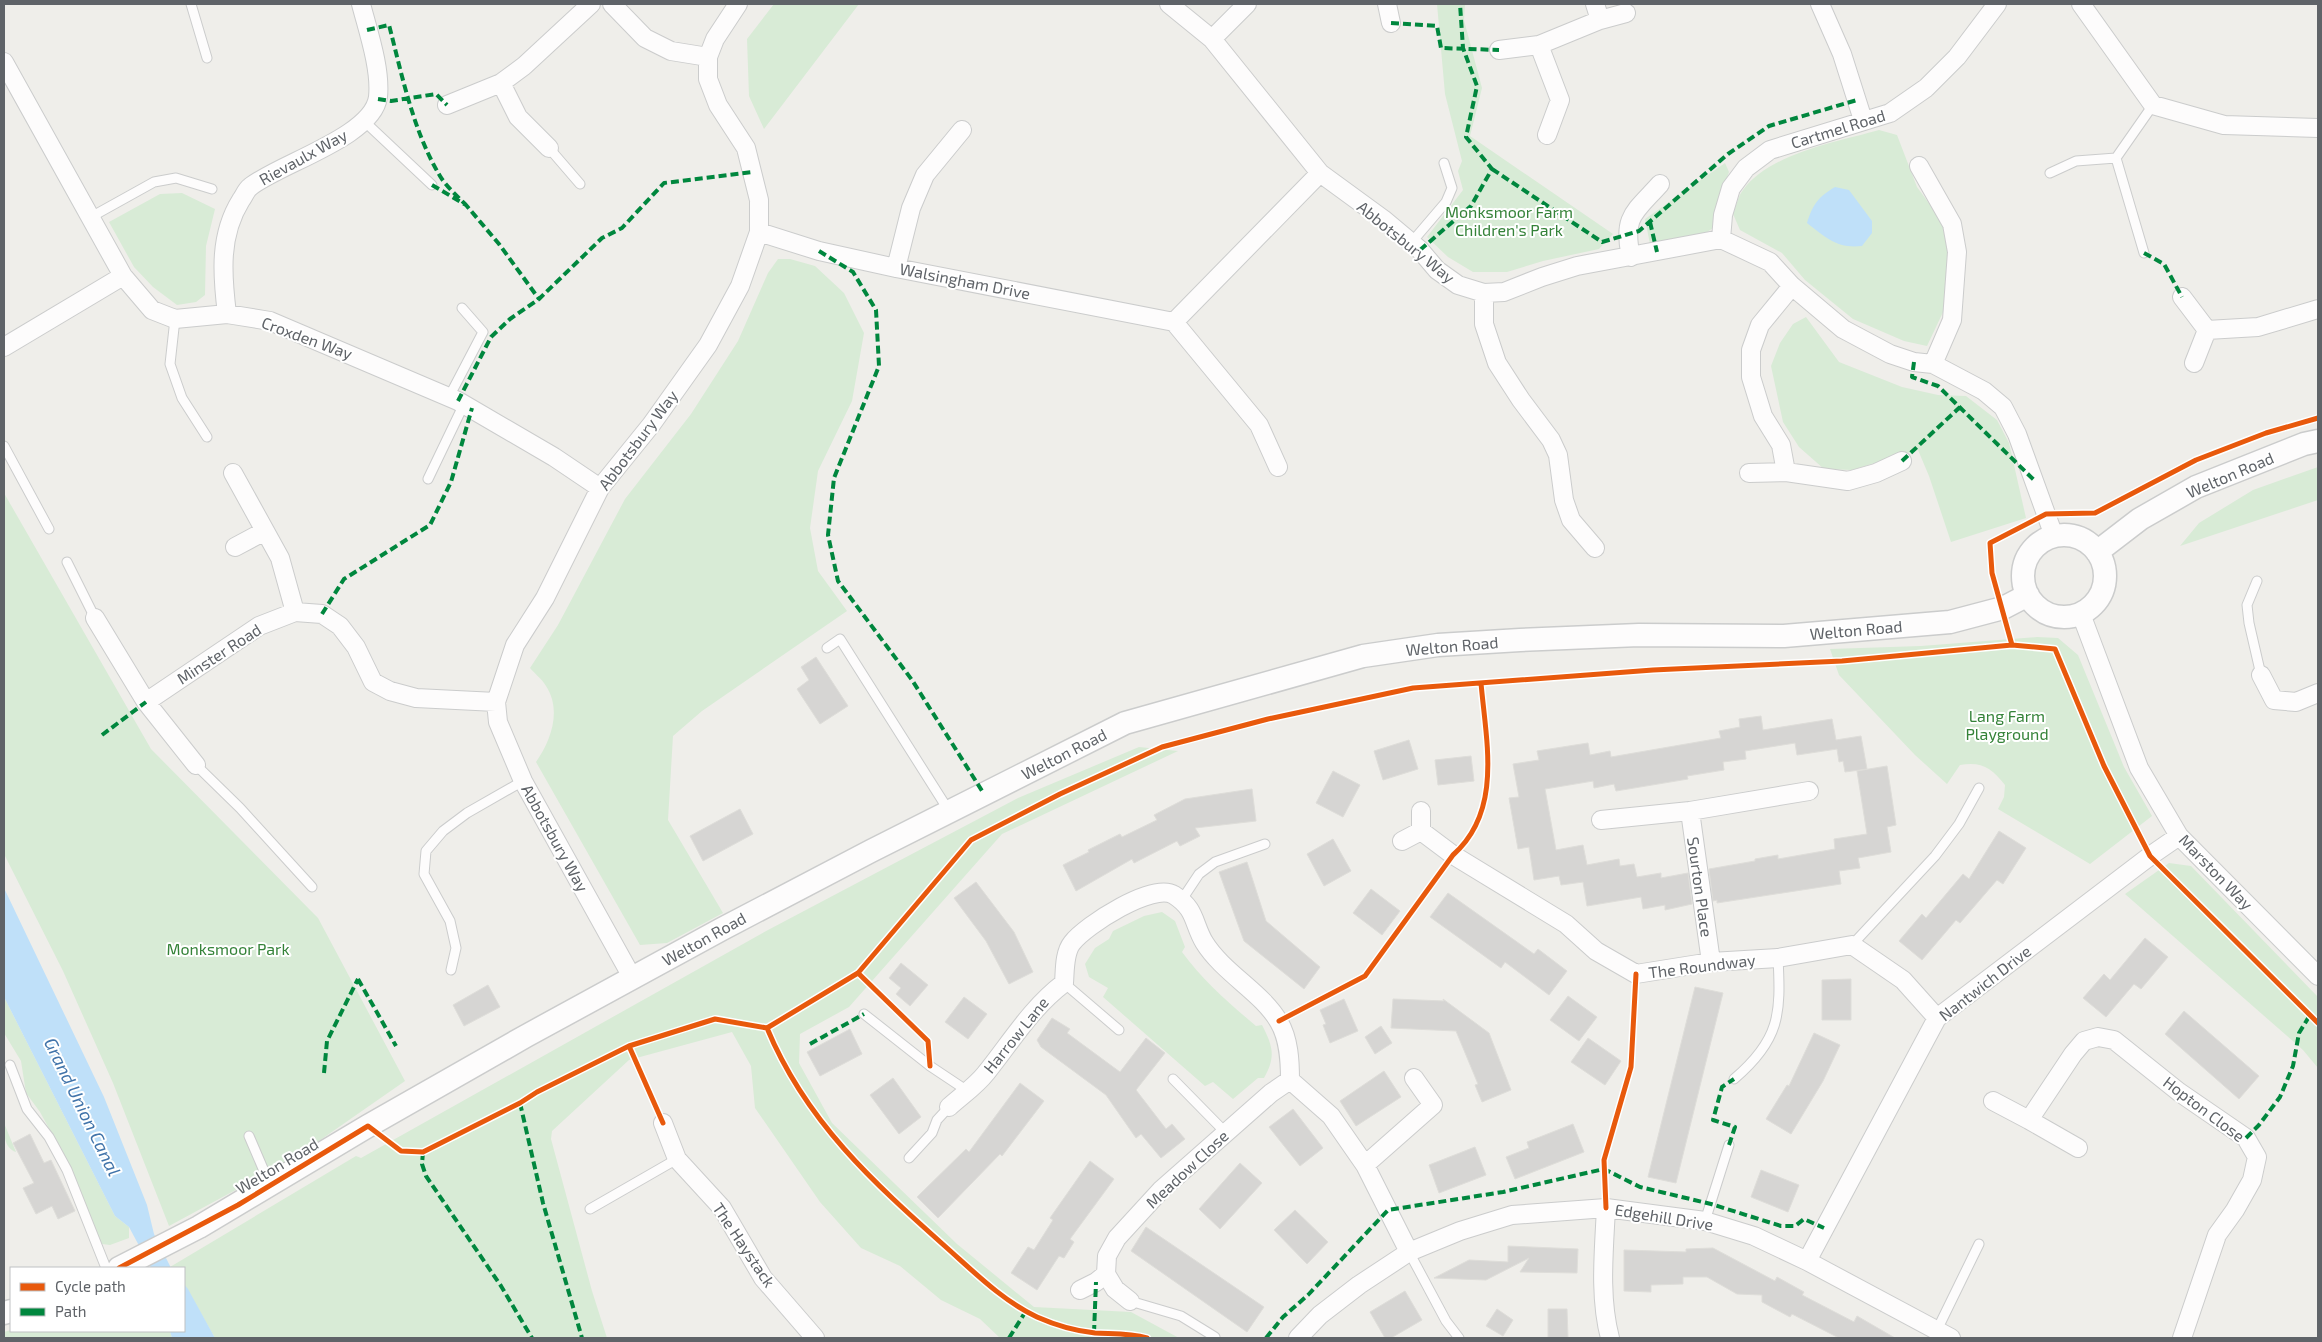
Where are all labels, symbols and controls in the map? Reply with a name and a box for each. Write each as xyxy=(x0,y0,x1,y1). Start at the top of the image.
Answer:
street label: Cartmel Road xyxy=(1788,105,1887,152)
street label: Rievaulx Way xyxy=(256,124,350,189)
street label: Abbotsbury Way xyxy=(1354,197,1459,287)
park label: Monksmoor Farm Children's Park xyxy=(1445,202,1573,239)
street label: Walsingham Drive xyxy=(898,259,1032,302)
street label: Croxden Way xyxy=(259,312,356,363)
street label: Abbotsbury Way xyxy=(594,386,682,493)
street label: Welton Road xyxy=(2183,448,2276,501)
street label: Welton Road xyxy=(1809,616,1903,643)
street label: Minster Road xyxy=(173,619,264,688)
street label: Welton Road xyxy=(1405,632,1499,659)
park label: Lang Farm Playground xyxy=(1965,706,2049,743)
street label: Welton Road xyxy=(1018,724,1110,783)
street label: Abbotsbury Way xyxy=(518,781,593,895)
street label: Marston Way xyxy=(2176,830,2257,914)
street label: Sourton Place xyxy=(1684,836,1717,938)
street label: Welton Road xyxy=(658,908,749,969)
park label: Monksmoor Park xyxy=(166,939,290,958)
street label: Nantwich Drive xyxy=(1935,941,2034,1024)
street label: The Roundway xyxy=(1647,949,1757,981)
street label: Harrow Lane xyxy=(979,993,1052,1077)
water label: Grand Union Canal xyxy=(40,1034,126,1179)
street label: Hopton Close xyxy=(2160,1072,2249,1145)
street label: Meadow Close xyxy=(1142,1126,1232,1212)
street label: Welton Road xyxy=(232,1133,322,1198)
street label: The Haystack xyxy=(709,1199,780,1291)
street label: Edgehill Drive xyxy=(1613,1199,1715,1234)
legend xyxy=(10,1267,185,1332)
text: Cycle path xyxy=(55,1277,126,1295)
text: Path xyxy=(55,1302,86,1320)

